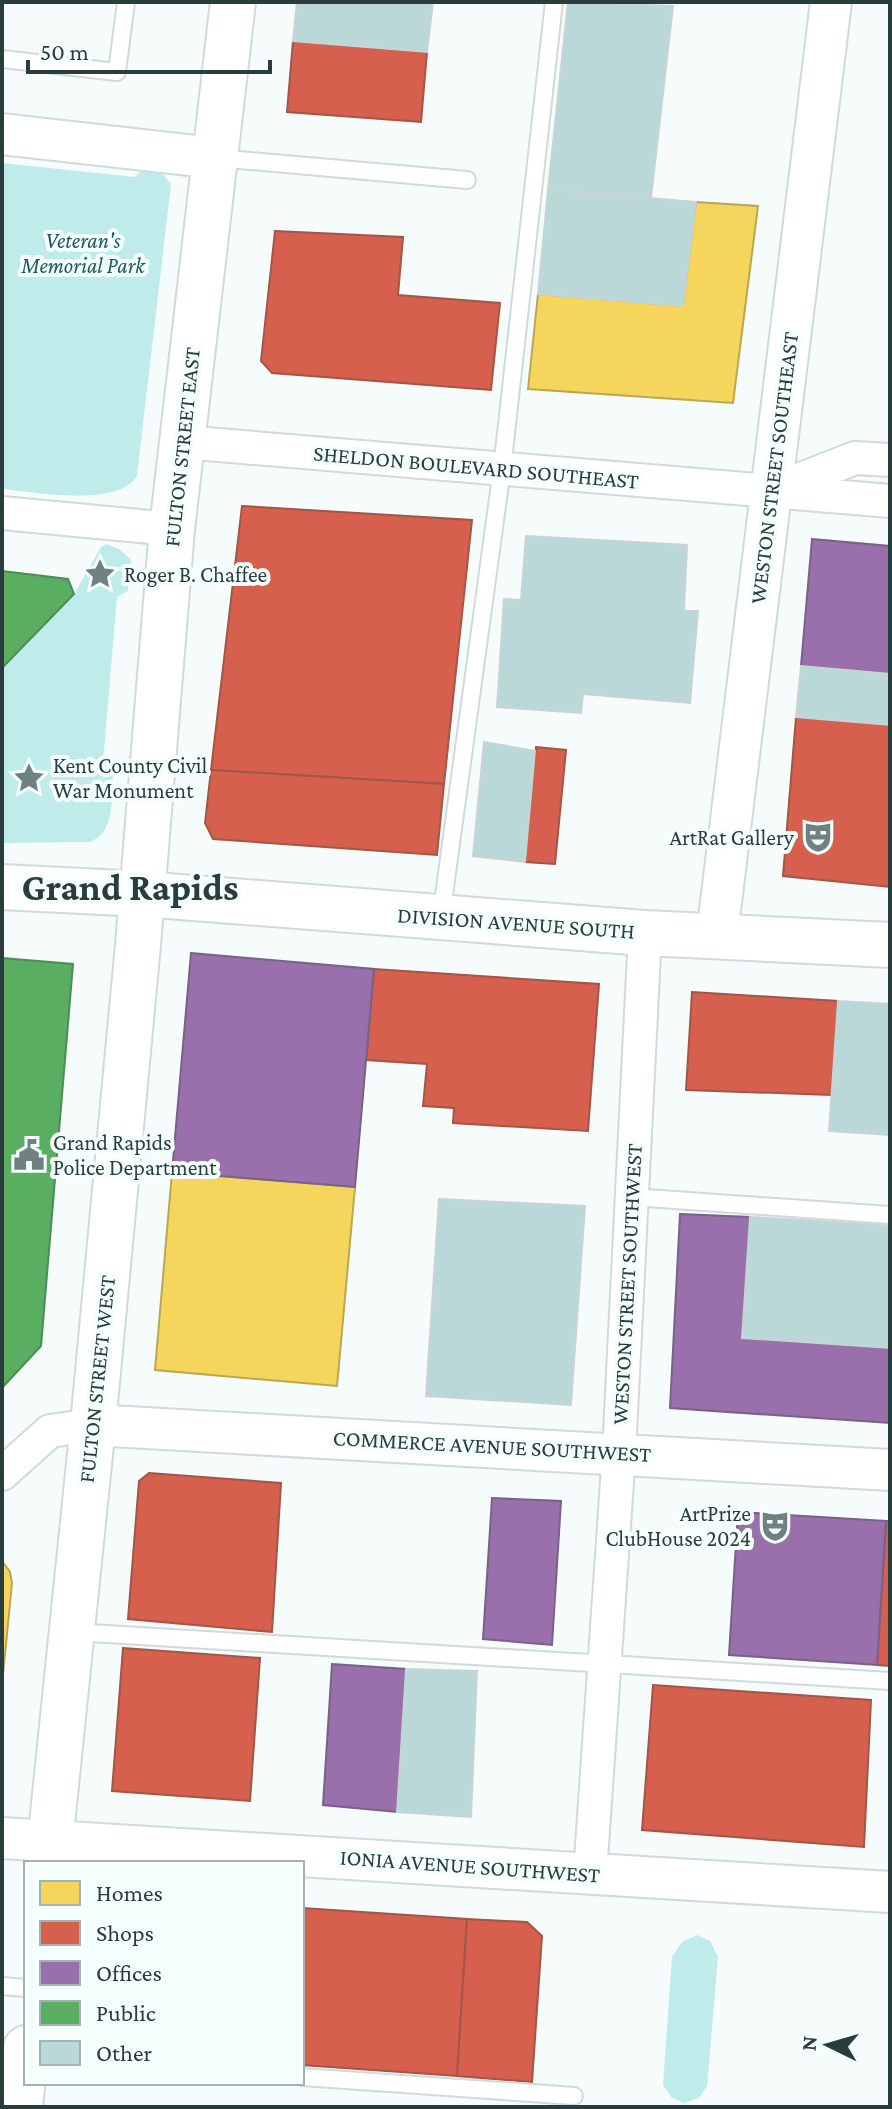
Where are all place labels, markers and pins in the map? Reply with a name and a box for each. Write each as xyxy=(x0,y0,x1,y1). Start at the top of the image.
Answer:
place icon: Roger B. Chaffee xyxy=(83,557,117,591)
place label: Roger B. Chaffee xyxy=(124,562,267,587)
place label: Kent County Civil War Monument xyxy=(53,753,208,803)
place icon: Kent County Civil War Monument xyxy=(12,761,46,795)
theatre icon: ArtRat Gallery xyxy=(801,820,835,854)
place label: ArtRat Gallery xyxy=(669,825,795,850)
place label: Grand Rapids Police Department xyxy=(53,1130,217,1180)
public building icon: Grand Rapids Police Department xyxy=(12,1138,46,1172)
place label: ArtPrize ClubHouse 2024 xyxy=(605,1501,751,1551)
theatre icon: ArtPrize ClubHouse 2024 xyxy=(758,1509,792,1543)

